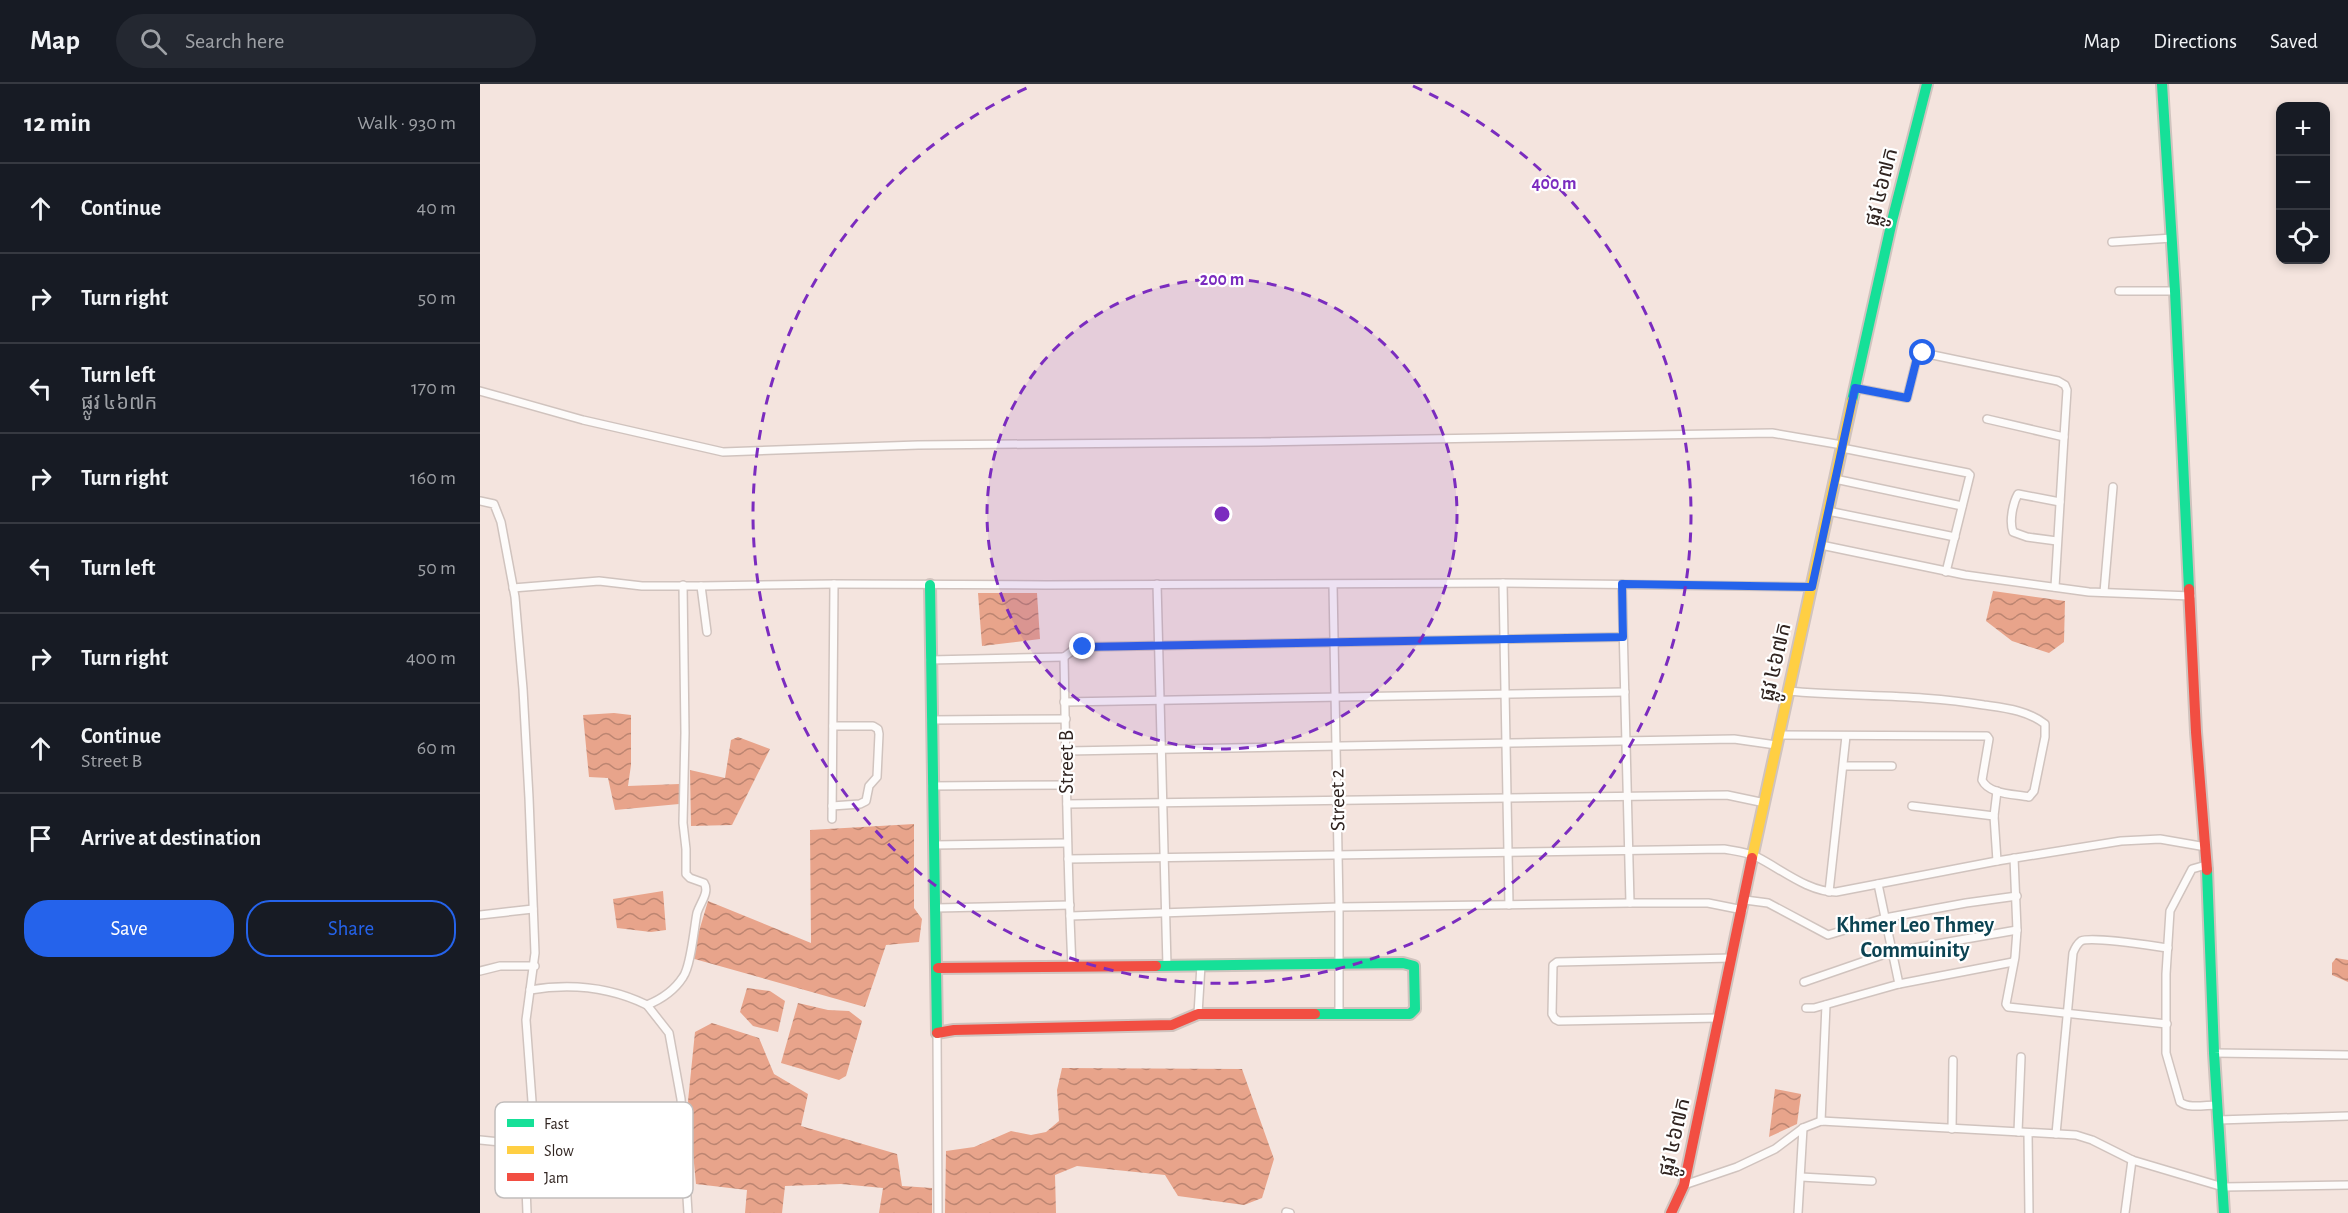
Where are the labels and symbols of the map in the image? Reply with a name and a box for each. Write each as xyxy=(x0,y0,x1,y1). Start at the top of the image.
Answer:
street label: ផ្លូវ ៤៦៧ក xyxy=(1862,146,1909,230)
text: 400 m xyxy=(1531,175,1577,193)
text: 200 m xyxy=(1200,271,1244,289)
route start xyxy=(1909,339,1935,365)
centre of rings xyxy=(1212,504,1232,524)
street label: ផ្លូវ ៤៦៧ក xyxy=(1756,621,1803,705)
route end xyxy=(1069,633,1095,659)
street label: Street B xyxy=(1056,730,1077,794)
street label: Street 2 xyxy=(1326,769,1349,831)
district label: Khmer Leo Thmey Commuinity xyxy=(1836,914,1994,962)
street label: ផ្លូវ ៤៦៧ក xyxy=(1655,1096,1702,1180)
legend xyxy=(495,1102,693,1198)
text: Fast xyxy=(544,1116,569,1132)
text: Slow xyxy=(544,1143,574,1159)
text: Jam xyxy=(544,1170,569,1186)

